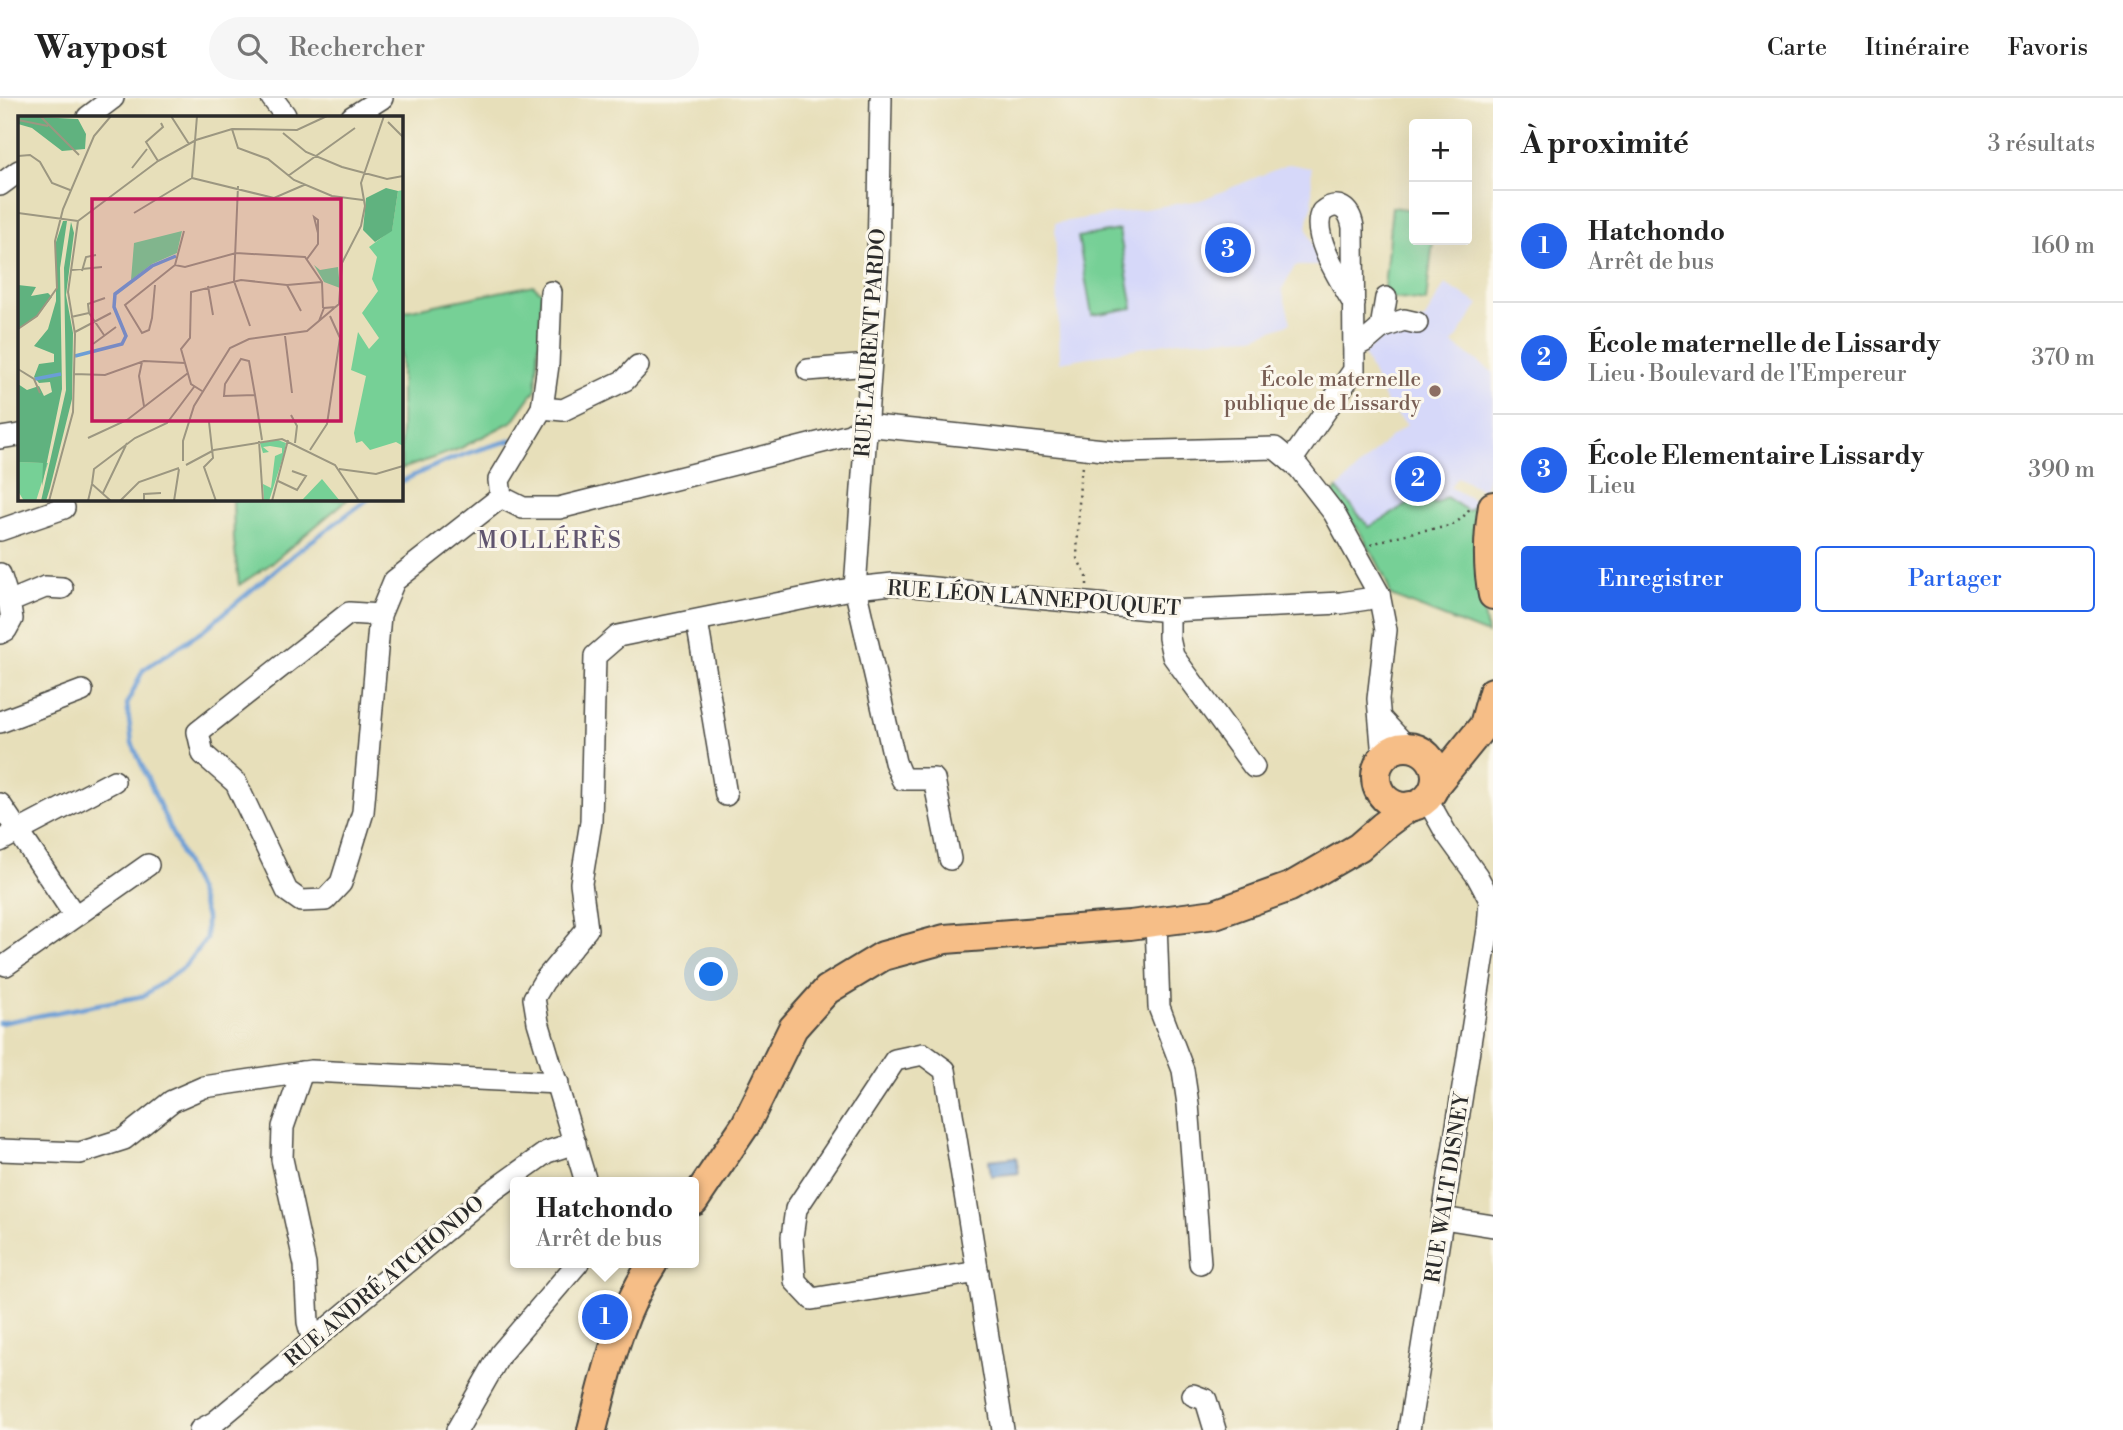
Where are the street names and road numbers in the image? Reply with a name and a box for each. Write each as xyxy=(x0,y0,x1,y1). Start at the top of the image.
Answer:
street label: RUE LAURENT PARDO xyxy=(850,228,892,459)
street label: RUE LÉON LANNEPOUQUET xyxy=(886,574,1182,622)
street label: RUE WALT DISNEY xyxy=(1420,1090,1476,1285)
street label: RUE ANDRÉ ATCHONDO xyxy=(278,1189,490,1373)

